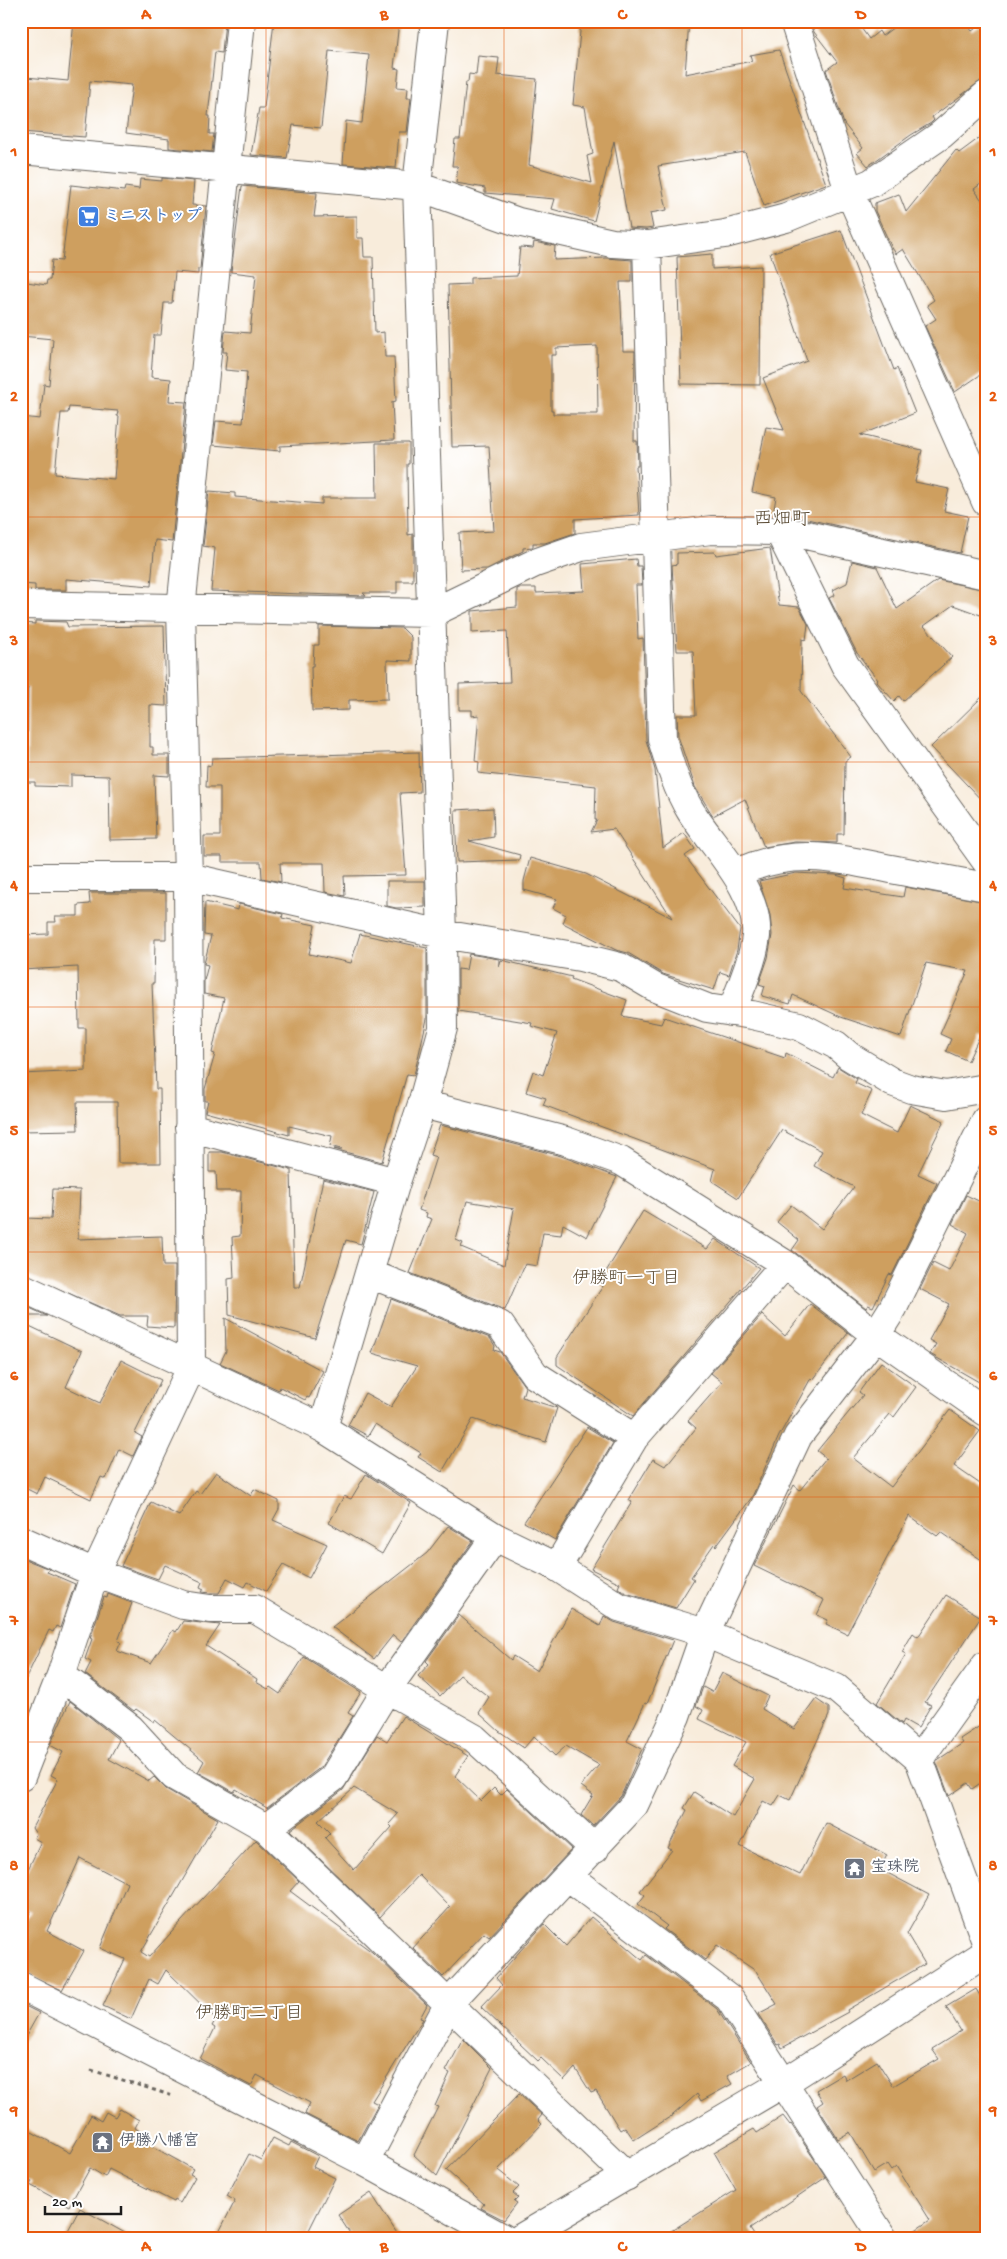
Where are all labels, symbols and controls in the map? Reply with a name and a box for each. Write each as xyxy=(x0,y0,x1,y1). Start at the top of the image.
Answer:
text: A xyxy=(140,7,152,26)
text: B xyxy=(379,7,389,26)
text: C xyxy=(617,7,628,26)
text: D xyxy=(854,7,867,26)
text: 1 xyxy=(10,144,17,163)
text: 1 xyxy=(989,144,996,163)
supermarket icon: ミニストップ xyxy=(76,205,100,229)
place label: ミニストップ xyxy=(104,207,202,227)
text: 2 xyxy=(10,389,18,408)
text: 2 xyxy=(989,389,997,408)
district label: 西畑町 xyxy=(753,509,811,532)
text: 3 xyxy=(9,633,18,652)
text: 3 xyxy=(988,633,997,652)
text: 4 xyxy=(9,878,18,897)
text: 4 xyxy=(988,878,997,897)
text: 5 xyxy=(10,1123,19,1142)
text: 5 xyxy=(989,1123,998,1142)
district label: 伊勝町一丁目 xyxy=(572,1268,680,1290)
text: 6 xyxy=(10,1368,19,1387)
text: 6 xyxy=(989,1368,998,1387)
text: 7 xyxy=(9,1613,19,1632)
text: 7 xyxy=(988,1613,998,1632)
temple icon: 宝珠院 xyxy=(843,1856,867,1880)
text: 8 xyxy=(10,1858,19,1877)
place label: 宝珠院 xyxy=(871,1858,919,1878)
text: 8 xyxy=(989,1858,998,1877)
district label: 伊勝町二丁目 xyxy=(195,2003,303,2025)
text: 9 xyxy=(9,2103,18,2122)
text: 9 xyxy=(988,2103,997,2122)
temple icon: 伊勝八幡宮 xyxy=(91,2130,115,2154)
place label: 伊勝八幡宮 xyxy=(119,2131,199,2152)
scale bar xyxy=(45,2184,121,2216)
text: 20 m xyxy=(52,2194,82,2212)
text: A xyxy=(140,2239,152,2258)
text: B xyxy=(379,2239,389,2258)
text: C xyxy=(617,2239,628,2258)
text: D xyxy=(854,2239,867,2258)

